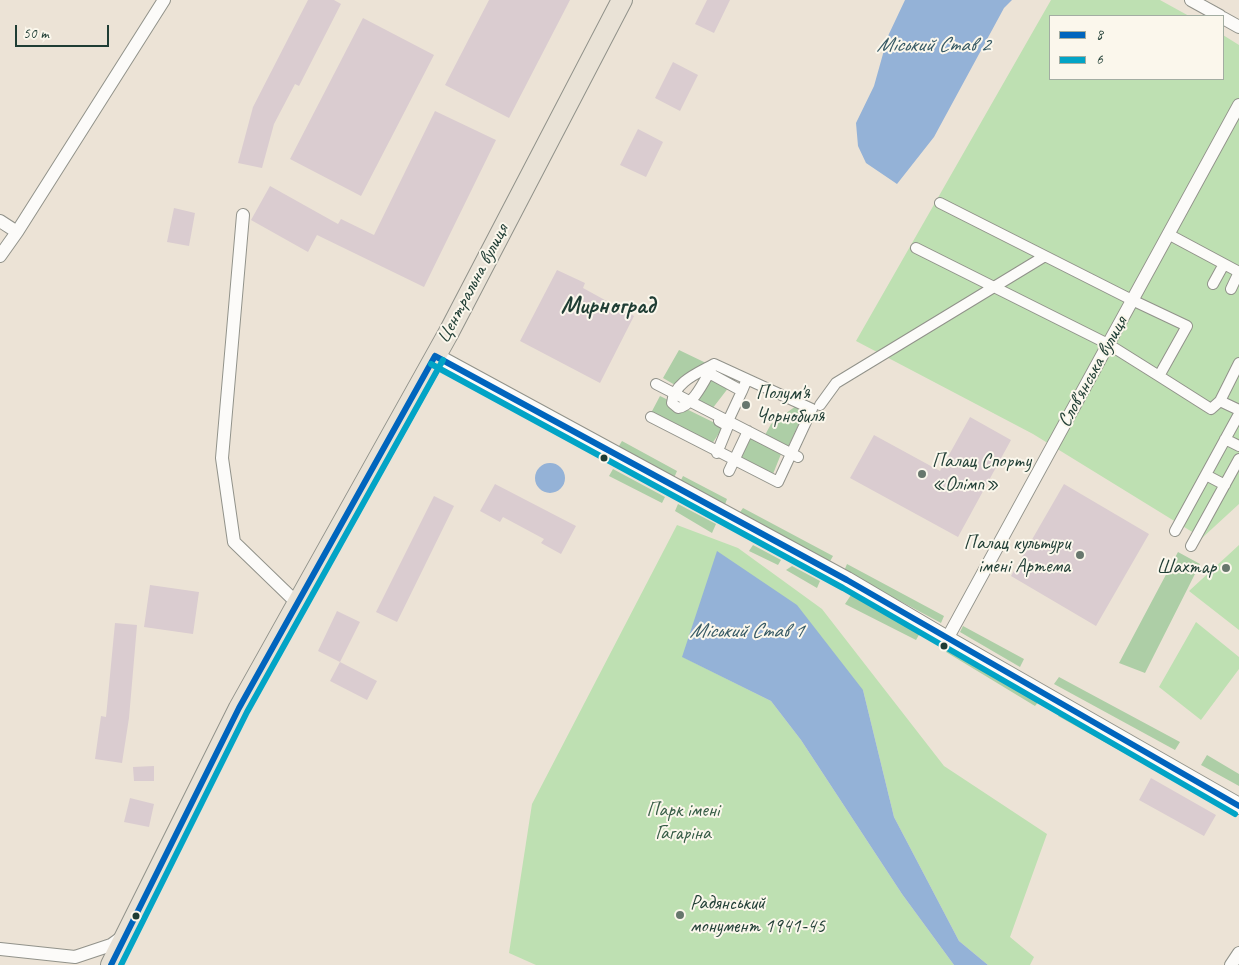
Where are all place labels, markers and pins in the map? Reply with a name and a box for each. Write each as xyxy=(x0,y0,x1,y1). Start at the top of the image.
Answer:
place label: Полум'я Чорнобиля xyxy=(756,382,824,429)
marker: Полум'я Чорнобиля xyxy=(740,399,752,411)
place label: Палац Спорту «Олімп» xyxy=(932,450,1031,497)
unlabelled marker xyxy=(599,453,609,463)
marker: Палац Спорту «Олімп» xyxy=(916,468,928,480)
place label: Палац культури імені Артема xyxy=(964,532,1070,579)
marker: Палац культури імені Артема xyxy=(1074,549,1086,561)
place label: Шахтар xyxy=(1156,556,1216,580)
marker: Шахтар xyxy=(1220,562,1232,574)
unlabelled marker xyxy=(939,641,949,651)
place label: Радянський монумент 1941-45 xyxy=(690,892,825,939)
marker: Радянський монумент 1941-45 xyxy=(674,909,686,921)
unlabelled marker xyxy=(131,911,141,921)

